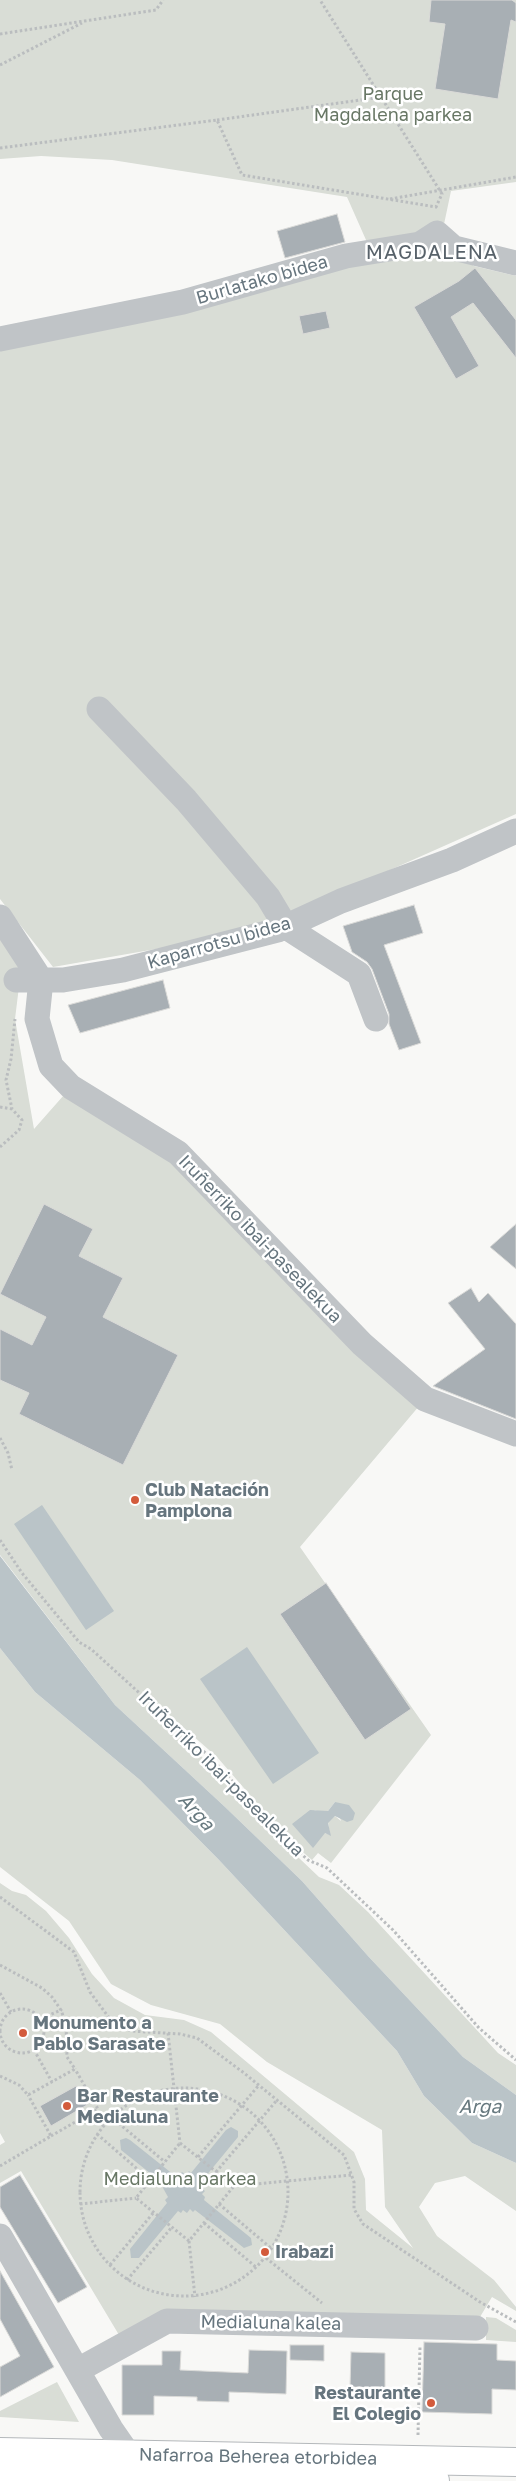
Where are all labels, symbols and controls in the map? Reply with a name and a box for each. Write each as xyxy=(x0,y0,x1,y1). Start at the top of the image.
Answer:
park label: Parque Magdalena parkea xyxy=(314,83,472,126)
district label: MAGDALENA xyxy=(365,241,499,265)
street label: Burlatako bidea xyxy=(194,251,330,309)
street label: Kaparrotsu bidea xyxy=(145,912,293,974)
street label: Iruñerriko ibai-pasealekua xyxy=(174,1150,346,1328)
place label: Club Natación Pamplona xyxy=(145,1479,269,1522)
marker: Club Natación Pamplona xyxy=(129,1494,141,1506)
street label: Iruñerriko ibai-pasealekua xyxy=(134,1687,308,1861)
water label: Arga xyxy=(173,1789,219,1835)
place label: Monumento a Pablo Sarasate xyxy=(33,2012,166,2054)
marker: Monumento a Pablo Sarasate xyxy=(17,2027,29,2039)
place label: Bar Restaurante Medialuna xyxy=(77,2085,219,2128)
water label: Arga xyxy=(459,2096,501,2118)
marker: Bar Restaurante Medialuna xyxy=(61,2100,73,2112)
park label: Medialuna parkea xyxy=(103,2168,257,2190)
place label: Irabazi xyxy=(275,2241,334,2263)
marker: Irabazi xyxy=(259,2246,271,2258)
street label: Medialuna kalea xyxy=(200,2311,342,2335)
place label: Restaurante El Colegio xyxy=(314,2382,421,2424)
marker: Restaurante El Colegio xyxy=(425,2397,437,2409)
street label: Nafarroa Beherea etorbidea xyxy=(139,2444,377,2470)

